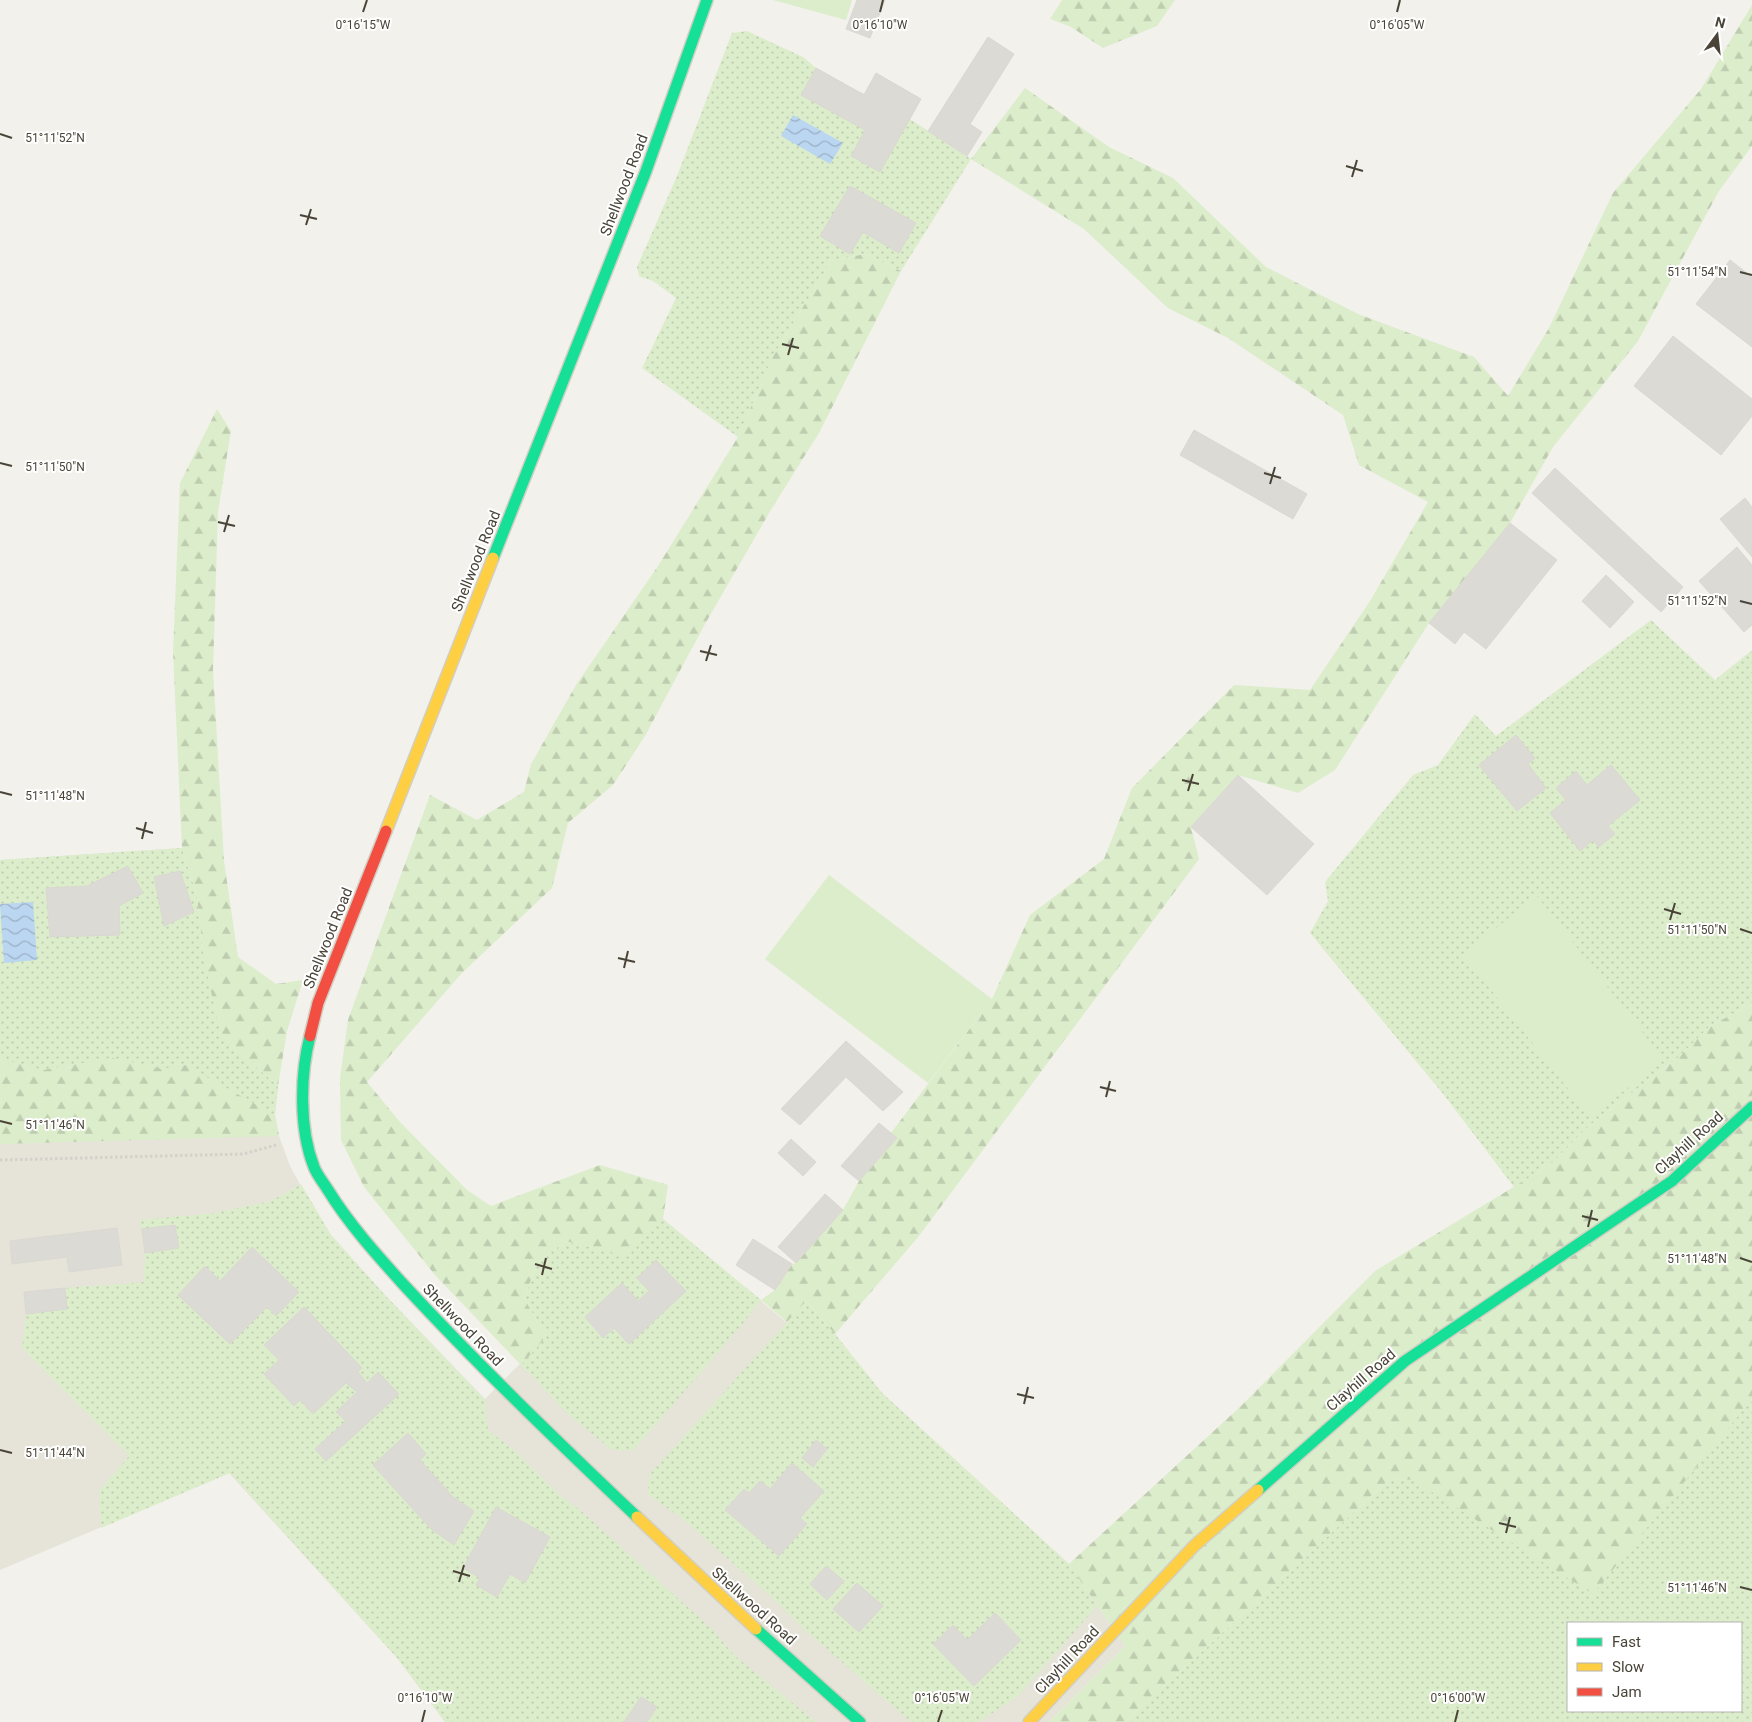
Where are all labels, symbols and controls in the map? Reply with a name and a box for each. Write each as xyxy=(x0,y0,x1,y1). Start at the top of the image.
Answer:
north arrow xyxy=(1692,10,1742,60)
text: N xyxy=(1714,13,1727,31)
text: 0°16'15"W xyxy=(336,18,391,32)
text: 0°16'10"W xyxy=(853,18,908,32)
text: 0°16'05"W xyxy=(1370,18,1425,32)
text: 51°11'52"N xyxy=(25,131,85,145)
street label: Shellwood Road xyxy=(596,132,652,238)
text: 51°11'54"N xyxy=(1667,265,1727,279)
text: 51°11'50"N xyxy=(25,460,85,474)
street label: Shellwood Road xyxy=(448,508,504,614)
text: 51°11'52"N xyxy=(1667,594,1727,608)
text: 51°11'48"N xyxy=(25,789,85,803)
street label: Shellwood Road xyxy=(300,885,356,991)
text: 51°11'50"N xyxy=(1667,923,1727,937)
street label: Clayhill Road xyxy=(1651,1108,1727,1178)
text: 51°11'46"N xyxy=(25,1118,85,1132)
text: 51°11'48"N xyxy=(1667,1252,1727,1266)
street label: Shellwood Road xyxy=(419,1280,507,1370)
street label: Clayhill Road xyxy=(1323,1345,1399,1415)
text: 51°11'44"N xyxy=(25,1446,85,1460)
street label: Shellwood Road xyxy=(708,1563,800,1649)
text: 51°11'46"N xyxy=(1667,1581,1727,1595)
street label: Clayhill Road xyxy=(1031,1622,1103,1698)
legend xyxy=(1567,1622,1742,1712)
text: Fast xyxy=(1612,1633,1641,1651)
text: Slow xyxy=(1612,1658,1644,1676)
text: Jam xyxy=(1612,1683,1642,1701)
text: 0°16'10"W xyxy=(398,1691,453,1705)
text: 0°16'05"W xyxy=(915,1691,970,1705)
text: 0°16'00"W xyxy=(1431,1691,1486,1705)

